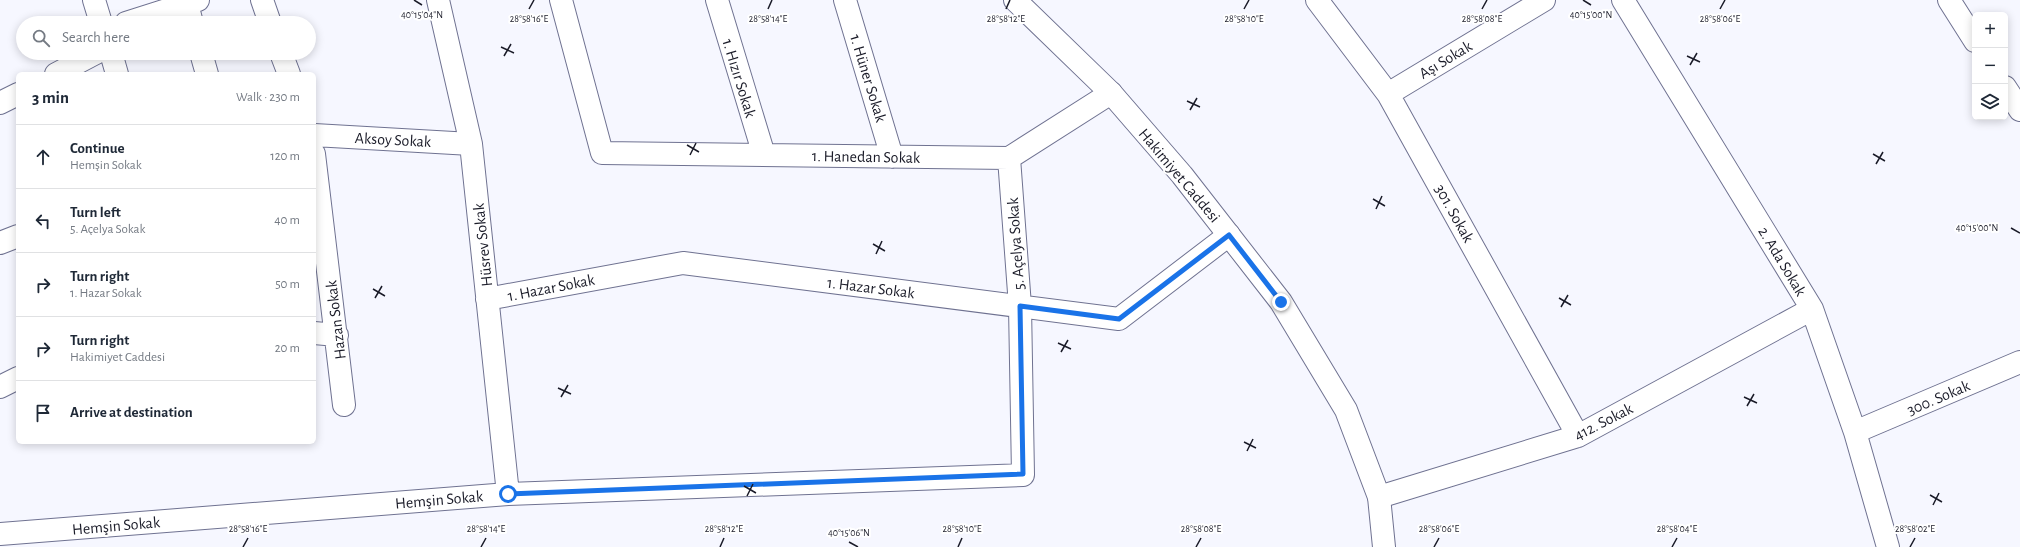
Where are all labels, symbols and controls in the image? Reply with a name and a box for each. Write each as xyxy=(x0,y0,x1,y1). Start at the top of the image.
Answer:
text: 40°15'04"N xyxy=(401,10,443,20)
text: 40°15'00"N xyxy=(1570,10,1612,20)
map controls xyxy=(1972,12,2008,120)
button: + xyxy=(1972,12,2008,48)
text: 28°58'16"E xyxy=(510,14,548,24)
text: 28°58'14"E xyxy=(749,14,788,24)
text: 28°58'12"E xyxy=(987,14,1025,24)
text: 28°58'10"E xyxy=(1224,14,1264,24)
text: 28°58'08"E xyxy=(1462,14,1502,24)
text: 28°58'06"E xyxy=(1700,14,1740,24)
search box xyxy=(16,16,316,60)
icon: search xyxy=(30,27,52,49)
text: Search here xyxy=(62,30,130,45)
street label: 1. Hüner Sokak xyxy=(847,33,889,125)
street label: 1. Hızır Sokak xyxy=(719,37,759,120)
street label: Aşı Sokak xyxy=(1416,38,1475,82)
button: − xyxy=(1972,48,2008,84)
button: layers xyxy=(1972,84,2008,120)
text: 3 min xyxy=(32,89,69,106)
text: Walk · 230 m xyxy=(236,91,300,104)
street label: Hakimiyet Caddesi xyxy=(1135,126,1223,226)
street label: Aksoy Sokak xyxy=(354,130,432,151)
text: Continue xyxy=(70,141,125,156)
icon: ahead xyxy=(32,146,54,168)
street label: 1. Hanedan Sokak xyxy=(812,148,921,166)
text: 120 m xyxy=(270,150,300,163)
text: Hemşin Sokak xyxy=(70,159,142,172)
street label: 301. Sokak xyxy=(1432,182,1477,246)
street label: 5. Açelya Sokak xyxy=(1005,196,1028,291)
street label: Hüsrev Sokak xyxy=(471,202,495,287)
text: Turn left xyxy=(70,205,121,220)
icon: left xyxy=(32,210,54,232)
text: 40 m xyxy=(274,214,300,227)
text: 5. Açelya Sokak xyxy=(70,223,145,236)
text: 40°15'00"N xyxy=(1956,223,1998,233)
street label: 2. Ada Sokak xyxy=(1755,224,1809,299)
text: Turn right xyxy=(70,269,129,284)
street label: 1. Hazar Sokak xyxy=(506,272,597,304)
icon: right xyxy=(32,274,54,296)
street label: 1. Hazar Sokak xyxy=(826,275,916,301)
text: 50 m xyxy=(275,278,300,291)
street label: Hazan Sokak xyxy=(323,279,349,360)
text: 1. Hazar Sokak xyxy=(70,287,142,300)
route end xyxy=(1272,293,1290,311)
text: Turn right xyxy=(70,333,129,348)
icon: right xyxy=(32,338,54,360)
text: 20 m xyxy=(275,342,300,355)
text: Hakimiyet Caddesi xyxy=(70,351,165,364)
street label: 300. Sokak xyxy=(1905,377,1973,418)
street label: 412. Sokak xyxy=(1572,400,1636,443)
icon: arrive xyxy=(32,402,54,424)
text: Arrive at destination xyxy=(70,405,193,420)
route start xyxy=(499,485,517,503)
street label: Hemşin Sokak xyxy=(394,488,484,512)
street label: Hemşin Sokak xyxy=(71,514,161,538)
text: 28°58'16"E xyxy=(229,524,267,534)
text: 28°58'14"E xyxy=(467,524,506,534)
text: 28°58'12"E xyxy=(705,524,743,534)
text: 28°58'10"E xyxy=(942,524,982,534)
text: 28°58'08"E xyxy=(1181,524,1221,534)
text: 28°58'06"E xyxy=(1419,524,1459,534)
text: 28°58'04"E xyxy=(1657,524,1697,534)
text: 28°58'02"E xyxy=(1895,524,1935,534)
text: 40°15'06"N xyxy=(828,528,870,538)

